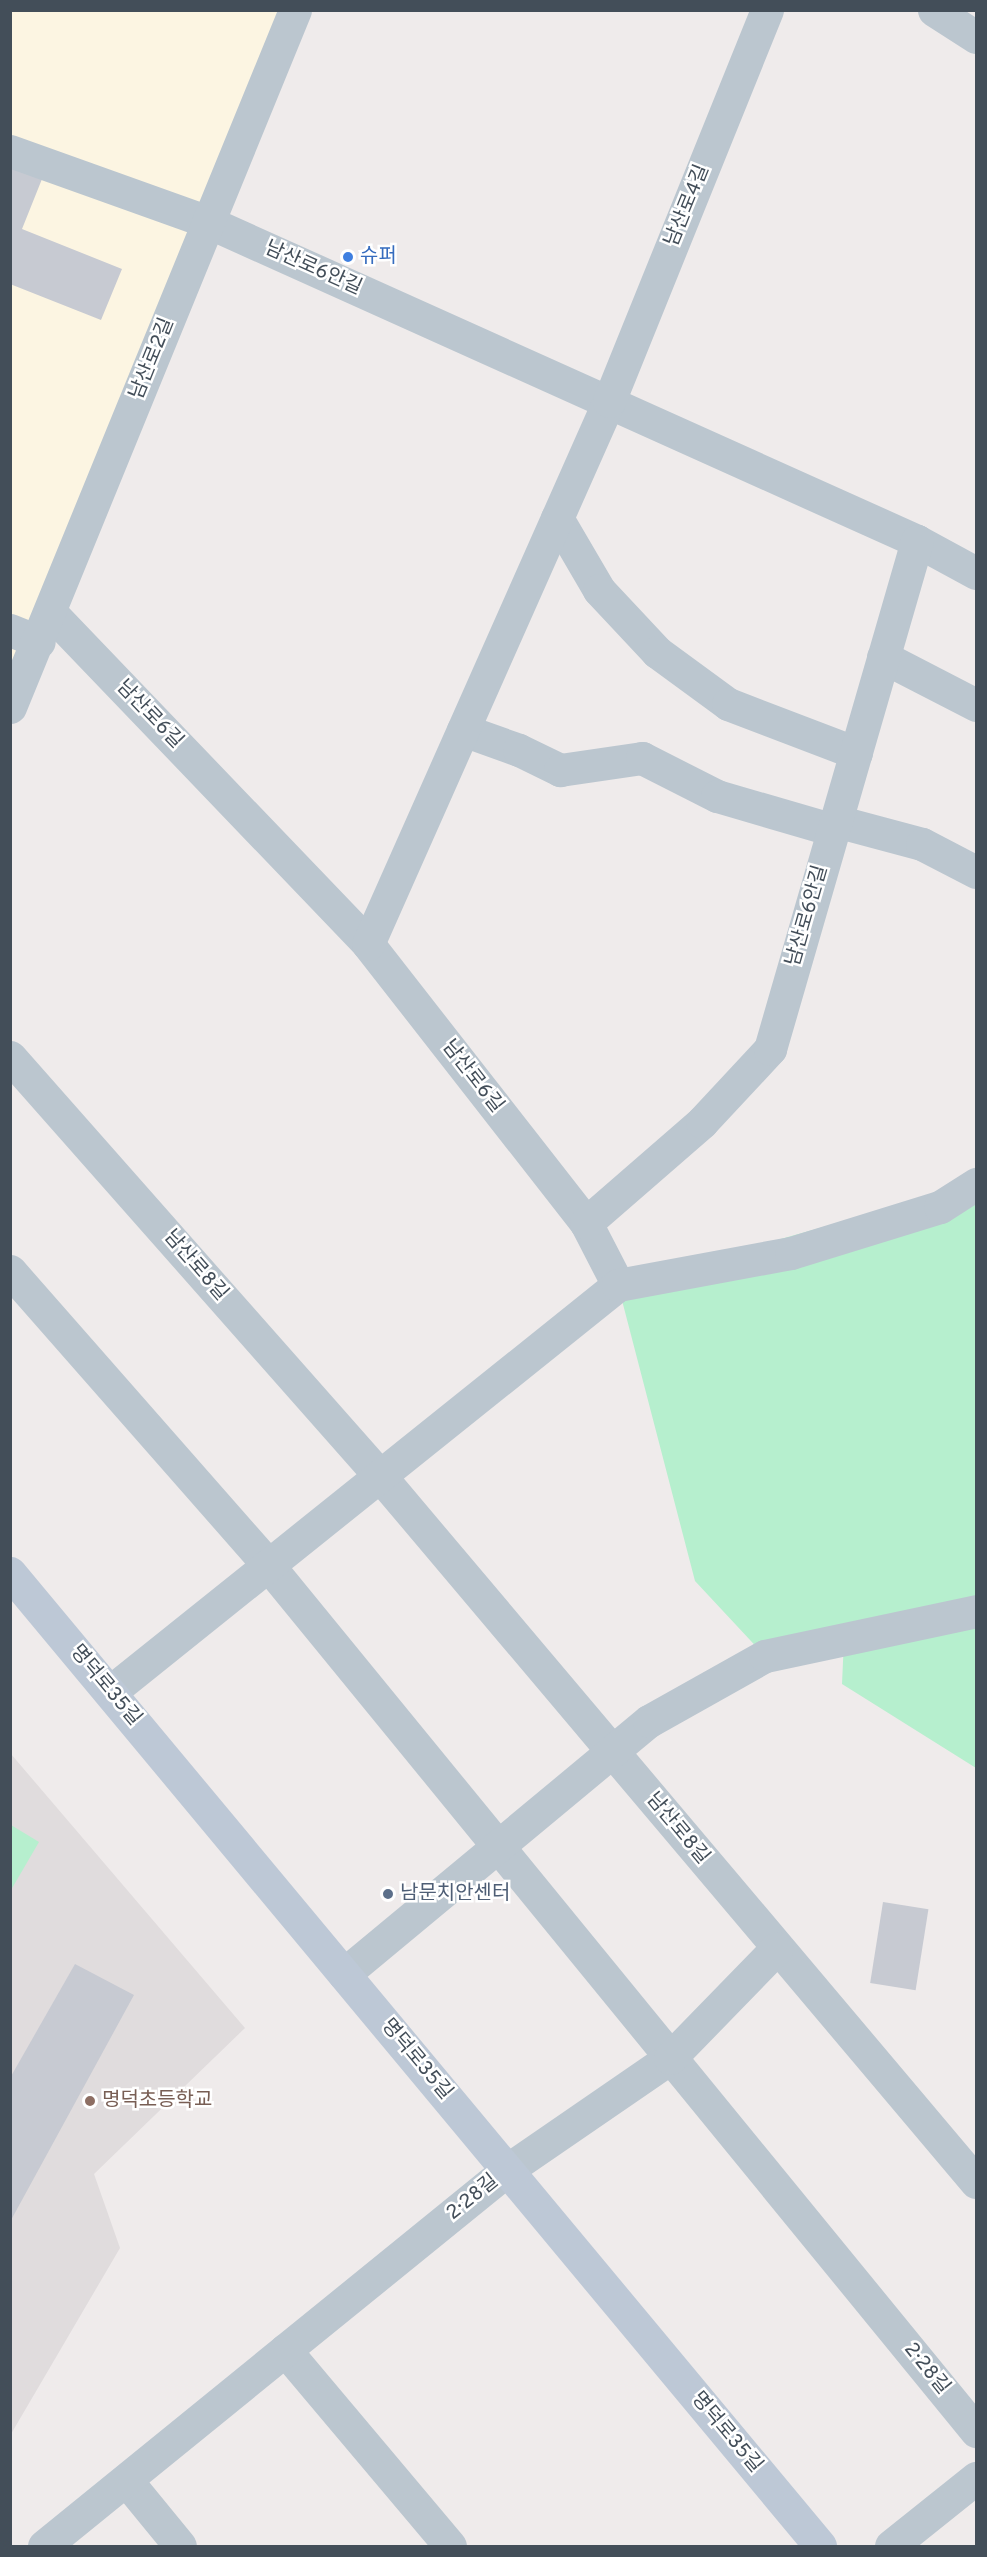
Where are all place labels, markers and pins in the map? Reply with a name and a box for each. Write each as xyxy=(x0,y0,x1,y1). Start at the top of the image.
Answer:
place label: 슈퍼 xyxy=(360,245,397,269)
marker: 슈퍼 xyxy=(341,250,355,264)
place label: 남문치안센터 xyxy=(400,1882,510,1906)
marker: 남문치안센터 xyxy=(381,1887,395,1901)
place label: 명덕초등학교 xyxy=(102,2089,212,2113)
marker: 명덕초등학교 xyxy=(83,2094,97,2108)

